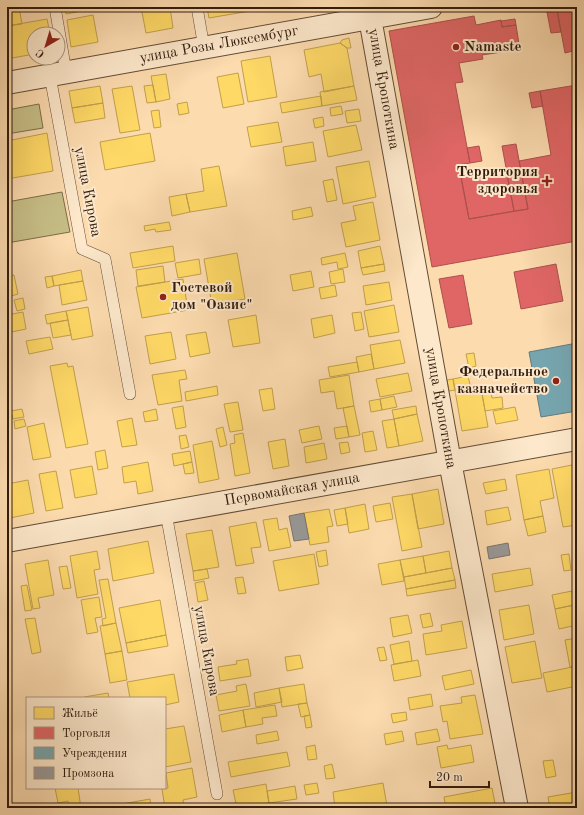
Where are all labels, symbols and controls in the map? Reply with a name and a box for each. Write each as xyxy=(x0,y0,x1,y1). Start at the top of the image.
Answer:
street label: улица Розы Люксембург xyxy=(138,24,300,66)
north arrow xyxy=(26,26,66,66)
street label: улица Кропоткина xyxy=(365,27,401,151)
place label: Namaste xyxy=(464,40,522,55)
marker: Namaste xyxy=(451,42,461,52)
text: С xyxy=(35,46,47,59)
street label: улица Кирова xyxy=(71,146,103,239)
place label: Территория здоровья xyxy=(457,165,538,197)
marker: Территория здоровья xyxy=(541,175,553,187)
place label: Гостевой дом "Оазис" xyxy=(171,281,252,313)
marker: Гостевой дом "Оазис" xyxy=(158,292,168,302)
street label: улица Кропоткина xyxy=(422,346,458,470)
place label: Федеральное казначейство xyxy=(457,365,548,397)
marker: Федеральное казначейство xyxy=(551,376,561,386)
street label: Первомайская улица xyxy=(223,471,361,509)
street label: улица Кирова xyxy=(191,605,221,698)
legend xyxy=(26,697,166,789)
text: Жильё xyxy=(62,708,98,720)
text: Торговля xyxy=(62,728,111,740)
text: Учреждения xyxy=(62,748,127,760)
scale bar xyxy=(430,763,489,789)
text: Промзона xyxy=(62,768,114,780)
text: 20 m xyxy=(436,772,463,784)

